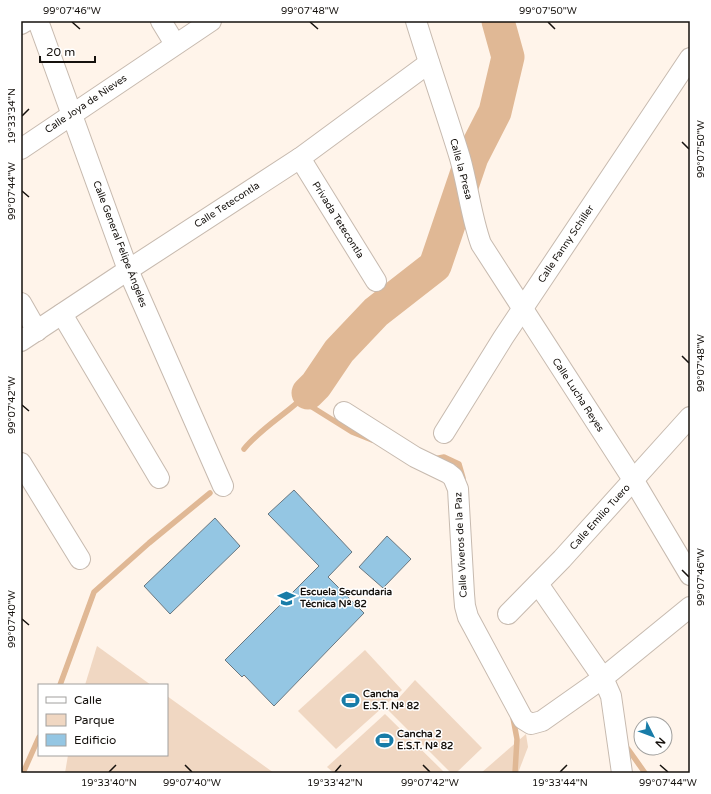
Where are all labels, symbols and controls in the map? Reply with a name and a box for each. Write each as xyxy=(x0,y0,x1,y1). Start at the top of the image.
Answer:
text: 99°07'46"W xyxy=(43,5,101,17)
text: 99°07'48"W xyxy=(281,5,339,17)
text: 99°07'50"W xyxy=(519,5,577,17)
scale bar xyxy=(40,38,95,64)
text: 20 m xyxy=(46,45,75,59)
street label: Calle Joya de Nieves xyxy=(43,72,129,136)
text: 19°33'34"N xyxy=(6,88,18,144)
text: 99°07'50"W xyxy=(695,120,707,178)
street label: Calle la Presa xyxy=(447,137,475,201)
text: 99°07'44"W xyxy=(6,162,18,220)
street label: Calle General Felipe Ángeles xyxy=(90,179,150,309)
street label: Calle Tetecontla xyxy=(192,179,262,231)
street label: Privada Tetecontla xyxy=(310,179,366,261)
street label: Calle Fanny Schiller xyxy=(535,203,597,285)
text: 99°07'48"W xyxy=(695,334,707,392)
street label: Calle Lucha Reyes xyxy=(550,356,607,434)
text: 99°07'42"W xyxy=(6,376,18,434)
street label: Calle Emilio Tuero xyxy=(567,482,633,552)
street label: Calle Viveros de la Paz xyxy=(452,492,470,598)
text: 99°07'46"W xyxy=(695,548,707,606)
place label: Escuela Secundaria Técnica Nº 82 xyxy=(299,586,392,610)
school or university icon: Escuela Secundaria Técnica Nº 82 xyxy=(277,588,297,608)
text: 99°07'40"W xyxy=(6,590,18,648)
legend xyxy=(38,684,168,756)
place label: Cancha E.S.T. Nº 82 xyxy=(363,688,419,712)
sports icon: Cancha E.S.T. Nº 82 xyxy=(340,690,360,710)
text: Calle xyxy=(74,693,102,707)
text: Parque xyxy=(74,713,115,727)
north arrow xyxy=(633,716,673,756)
place label: Cancha 2 E.S.T. Nº 82 xyxy=(397,728,453,752)
sports icon: Cancha 2 E.S.T. Nº 82 xyxy=(374,730,394,750)
text: Edificio xyxy=(74,733,116,747)
text: N xyxy=(652,735,668,750)
text: 19°33'40"N xyxy=(81,777,137,789)
text: 99°07'40"W xyxy=(163,777,221,789)
text: 19°33'42"N xyxy=(307,777,363,789)
text: 99°07'42"W xyxy=(401,777,459,789)
text: 19°33'44"N xyxy=(532,777,588,789)
text: 99°07'44"W xyxy=(639,777,697,789)

